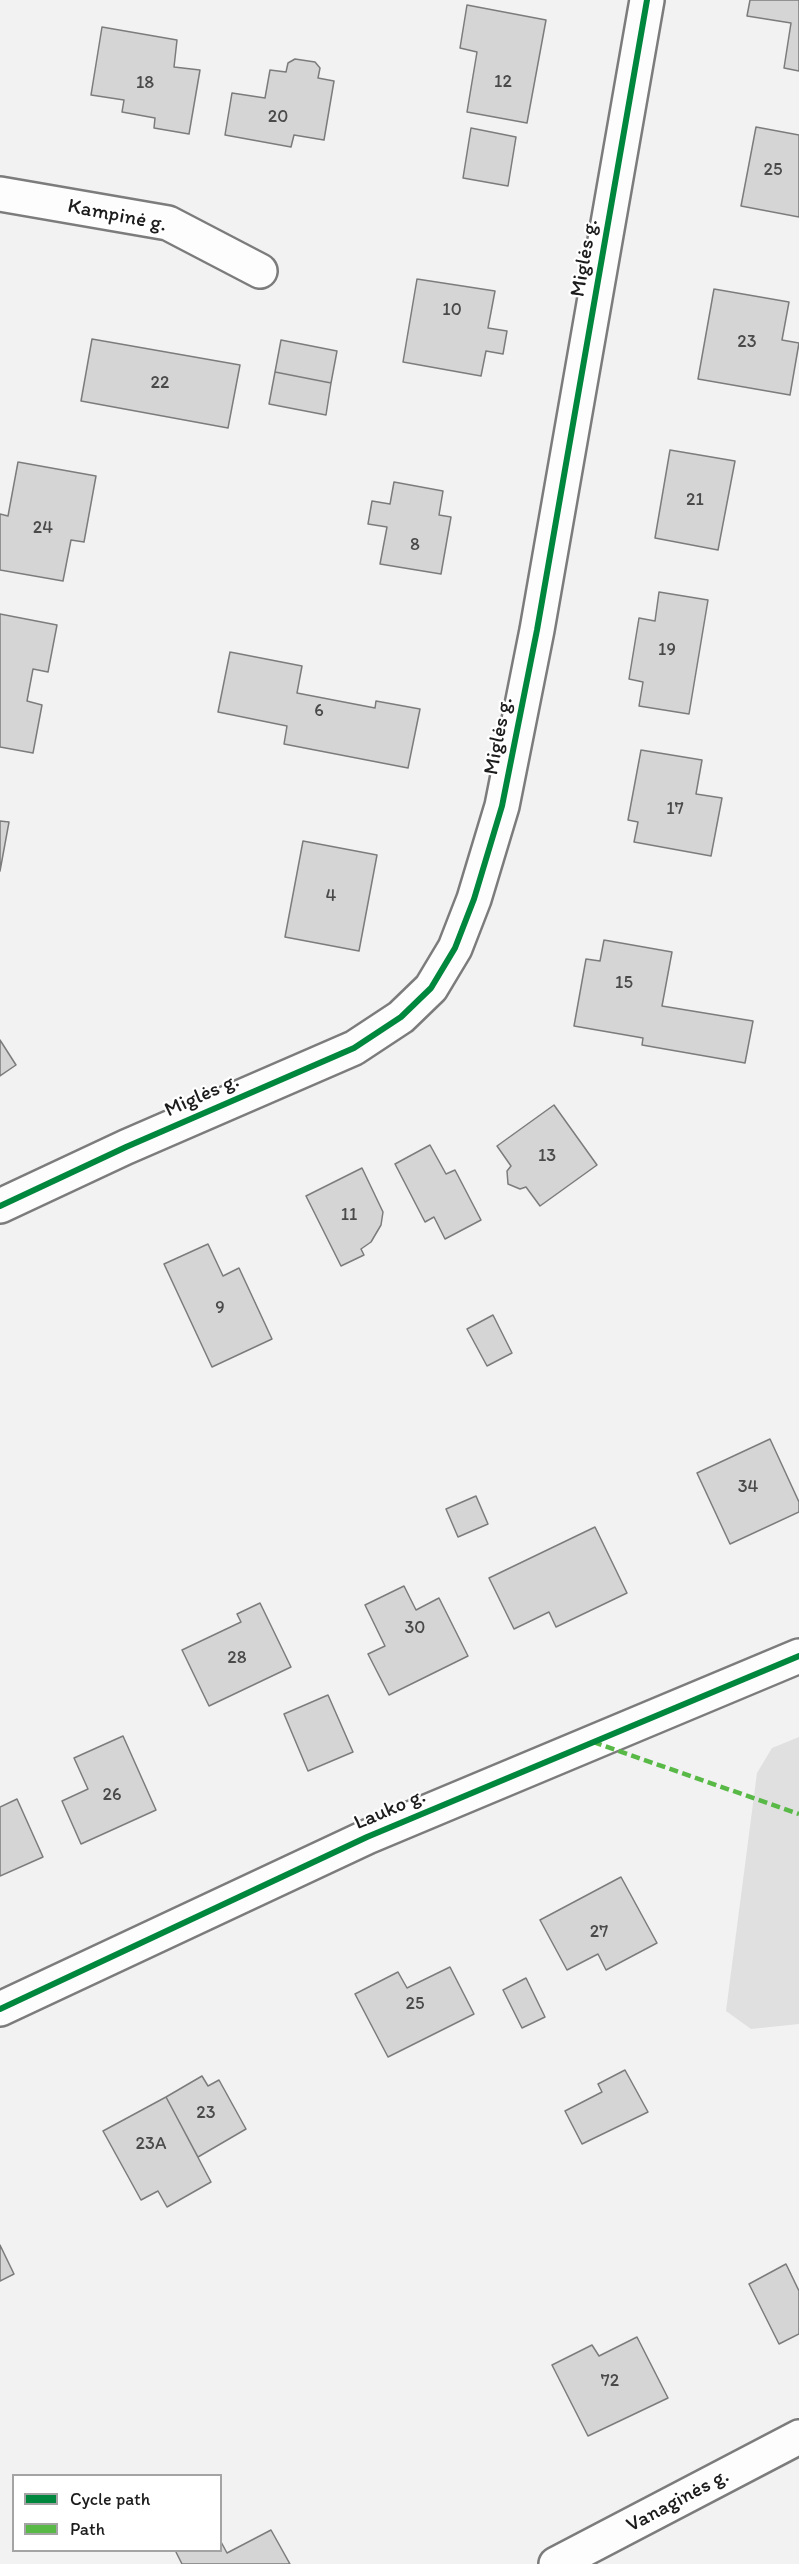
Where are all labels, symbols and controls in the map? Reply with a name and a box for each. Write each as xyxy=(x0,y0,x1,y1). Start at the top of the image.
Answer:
house number: 12 xyxy=(494,71,512,93)
house number: 18 xyxy=(136,72,154,94)
house number: 20 xyxy=(268,106,288,128)
house number: 25 xyxy=(764,159,782,181)
street label: Kampinė g. xyxy=(65,194,169,238)
street label: Miglės g. xyxy=(566,217,604,299)
house number: 10 xyxy=(442,299,462,321)
house number: 23 xyxy=(737,331,757,353)
house number: 22 xyxy=(151,372,169,394)
house number: 21 xyxy=(686,489,704,511)
house number: 24 xyxy=(33,517,53,539)
house number: 8 xyxy=(410,534,420,556)
house number: 19 xyxy=(658,639,676,661)
street label: Miglės g. xyxy=(479,695,519,777)
house number: 6 xyxy=(314,700,324,722)
house number: 17 xyxy=(666,798,684,820)
house number: 4 xyxy=(326,885,336,907)
house number: 15 xyxy=(615,972,633,994)
street label: Miglės g. xyxy=(161,1068,243,1124)
house number: 13 xyxy=(538,1145,556,1167)
house number: 11 xyxy=(341,1204,357,1226)
house number: 9 xyxy=(215,1297,225,1319)
house number: 34 xyxy=(738,1476,758,1498)
house number: 30 xyxy=(405,1617,425,1639)
house number: 28 xyxy=(227,1647,247,1669)
house number: 26 xyxy=(103,1784,121,1806)
street label: Lauko g. xyxy=(350,1784,430,1836)
house number: 27 xyxy=(590,1921,608,1943)
house number: 25 xyxy=(406,1993,424,2015)
house number: 23 xyxy=(196,2102,216,2124)
house number: 23A xyxy=(136,2133,166,2155)
house number: 72 xyxy=(601,2370,619,2392)
street label: Vanaginės g. xyxy=(622,2463,734,2539)
legend xyxy=(12,2474,222,2552)
text: Cycle path xyxy=(70,2488,150,2510)
text: Path xyxy=(70,2518,105,2540)

